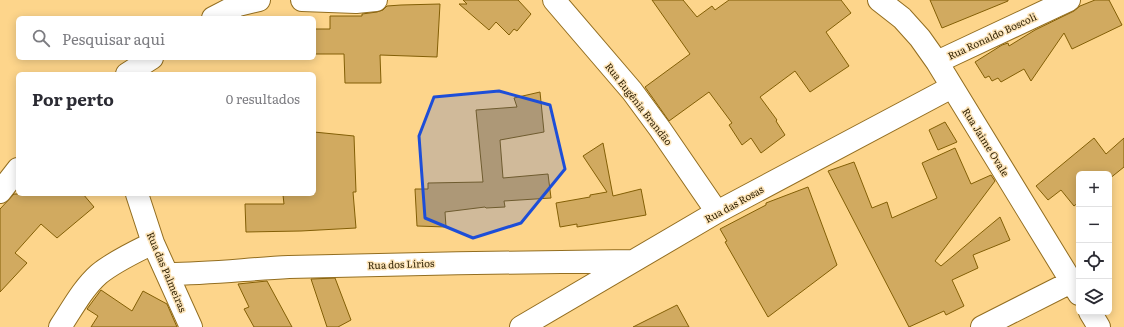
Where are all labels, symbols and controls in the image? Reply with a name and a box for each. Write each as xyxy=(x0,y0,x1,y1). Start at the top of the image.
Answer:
street label: Rua Ronaldo Boscoli xyxy=(945,8,1039,63)
search box xyxy=(16,16,316,60)
icon: search xyxy=(30,27,52,49)
text: Pesquisar aqui xyxy=(62,27,165,50)
street label: Rua Eugênia Brandão xyxy=(602,59,677,148)
text: Por perto xyxy=(32,86,114,111)
text: 0 resultados xyxy=(226,89,300,108)
street label: Rua Jaime Ovale xyxy=(959,105,1014,179)
map controls xyxy=(1076,171,1112,315)
button: + xyxy=(1076,171,1112,207)
street label: Rua das Rosas xyxy=(701,181,766,226)
button: − xyxy=(1076,207,1112,243)
street label: Rua das Palmeiras xyxy=(144,229,191,315)
button: locate xyxy=(1076,243,1112,279)
street label: Rua dos Lírios xyxy=(367,255,435,272)
button: layers xyxy=(1076,279,1112,315)

